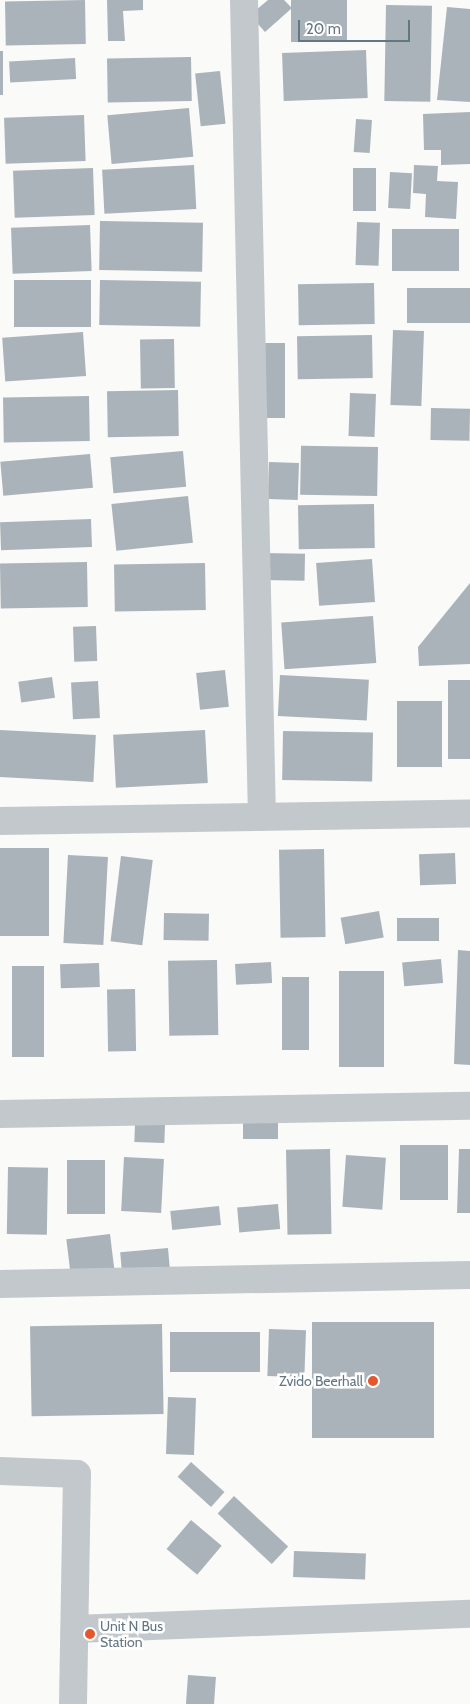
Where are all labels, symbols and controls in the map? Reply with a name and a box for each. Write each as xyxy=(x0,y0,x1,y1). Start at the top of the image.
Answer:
scale bar xyxy=(300,10,412,42)
text: 20 m xyxy=(306,20,341,38)
place label: Zvido Beerhall xyxy=(279,1373,363,1389)
marker: Zvido Beerhall xyxy=(367,1375,379,1387)
place label: Unit N Bus Station xyxy=(100,1618,163,1650)
marker: Unit N Bus Station xyxy=(84,1628,96,1640)

